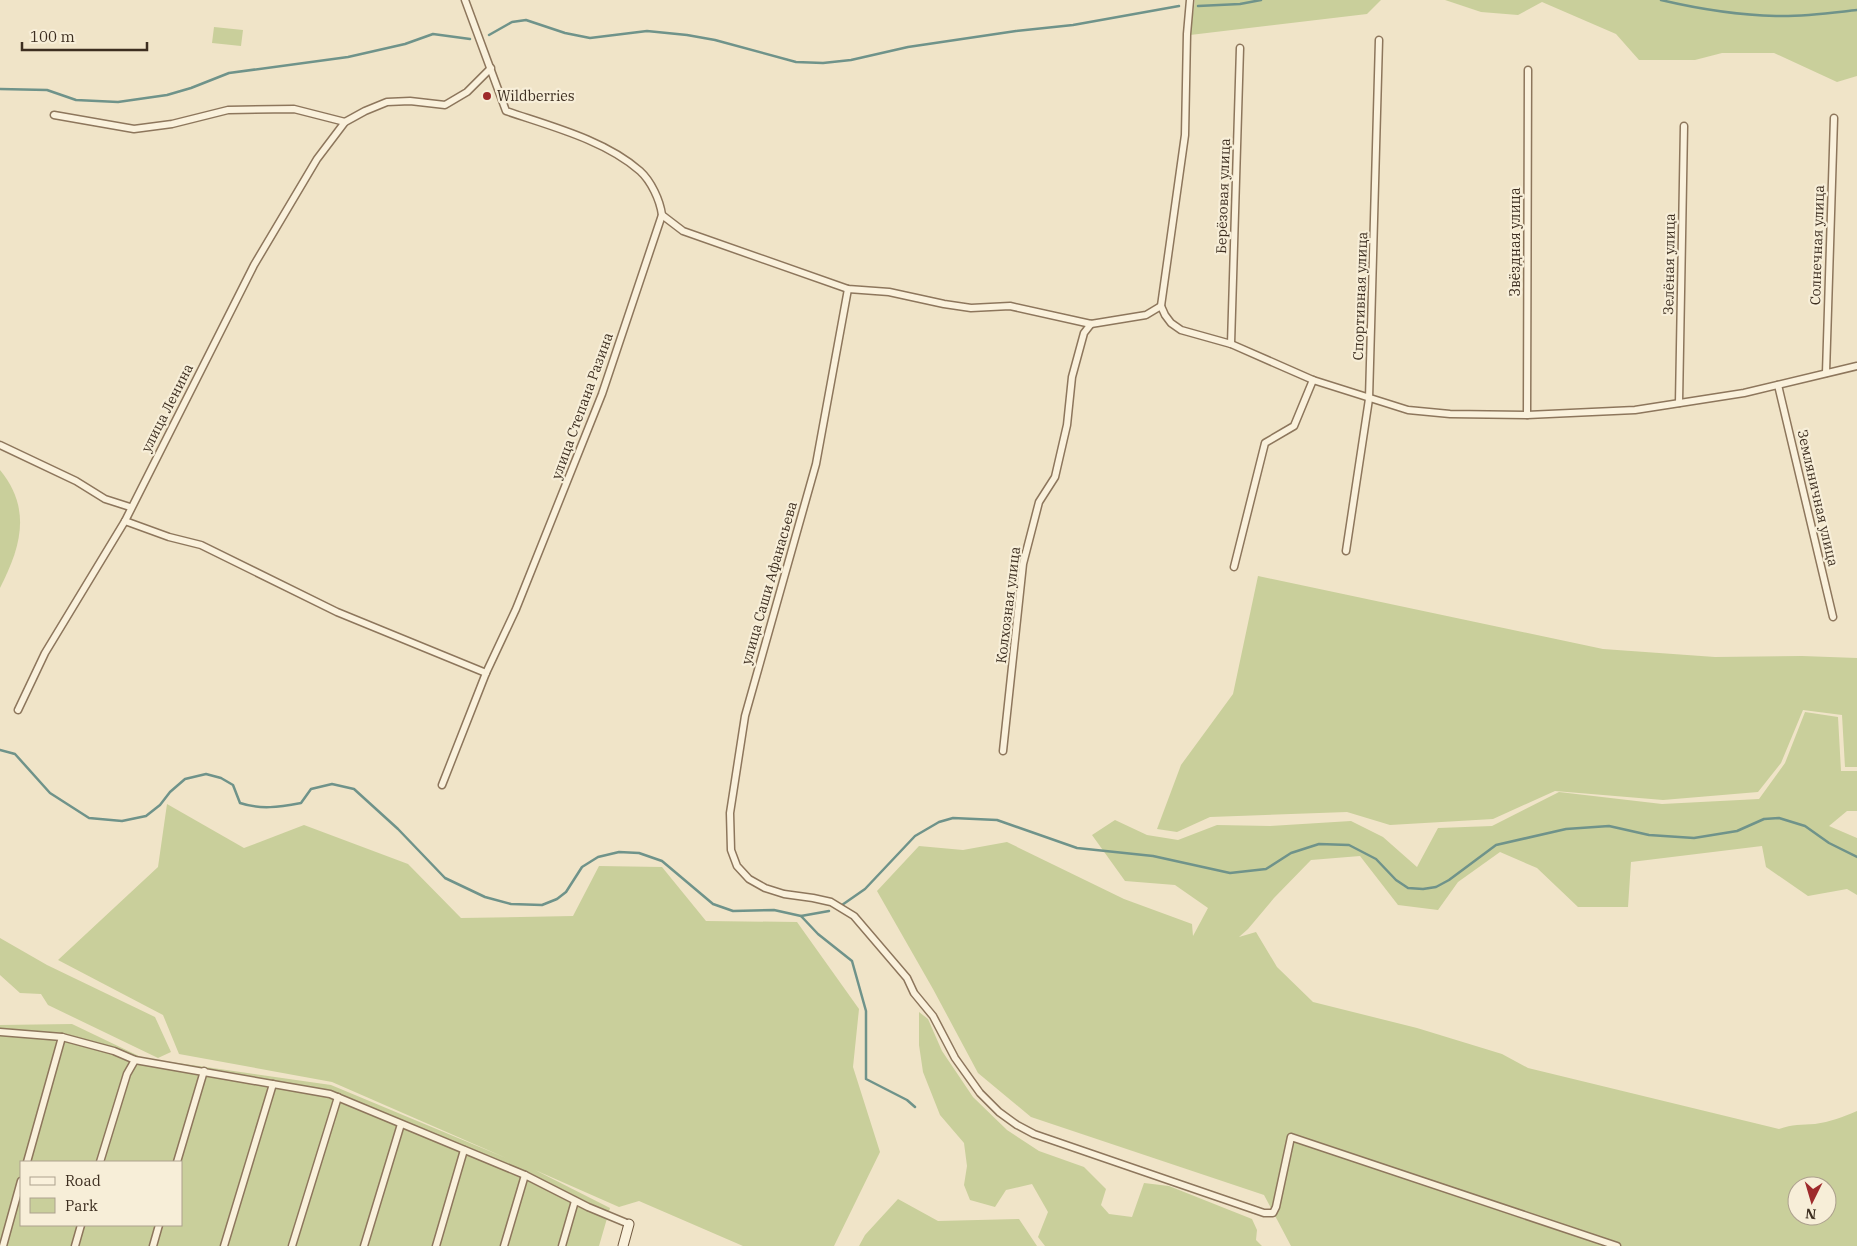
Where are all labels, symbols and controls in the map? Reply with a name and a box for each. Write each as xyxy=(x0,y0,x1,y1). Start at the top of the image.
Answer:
scale bar xyxy=(22,20,148,52)
text: 100 m xyxy=(30,27,75,46)
place label: Wildberries xyxy=(497,87,575,105)
marker: Wildberries xyxy=(481,90,493,102)
street label: Берёзовая улица xyxy=(1212,137,1234,254)
street label: Солнечная улица xyxy=(1806,184,1828,305)
street label: Звёздная улица xyxy=(1506,187,1524,297)
street label: Зелёная улица xyxy=(1659,213,1679,315)
street label: Спортивная улица xyxy=(1349,231,1371,361)
street label: улица Степана Разина xyxy=(547,330,617,482)
street label: улица Ленина xyxy=(137,360,197,455)
street label: Земляничная улица xyxy=(1793,428,1843,569)
street label: улица Саши Афанасьева xyxy=(737,499,801,667)
street label: Колхозная улица xyxy=(992,545,1024,665)
legend xyxy=(20,1161,182,1226)
text: Road xyxy=(65,1171,101,1190)
north arrow xyxy=(1787,1176,1837,1226)
text: Park xyxy=(65,1196,98,1215)
text: N xyxy=(1805,1205,1817,1223)

